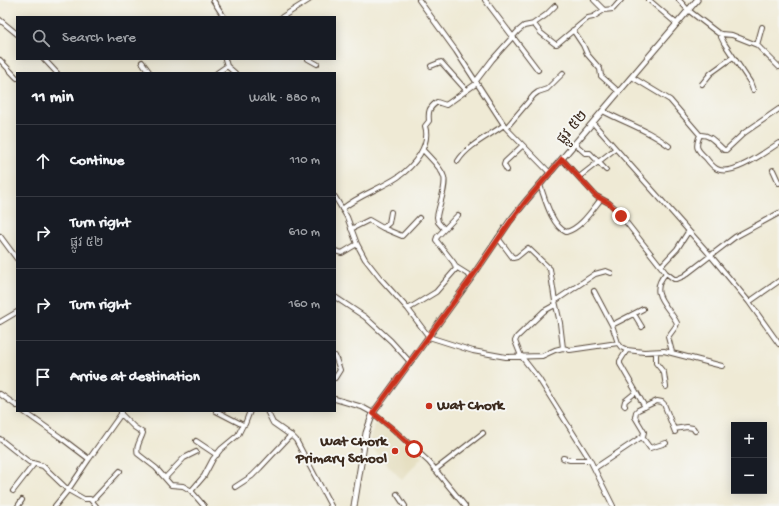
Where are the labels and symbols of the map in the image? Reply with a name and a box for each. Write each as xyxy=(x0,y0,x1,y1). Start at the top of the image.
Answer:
street label: ផ្លូវ ៥២ xyxy=(554,107,594,150)
route end xyxy=(612,207,630,225)
place label: Wat Chork xyxy=(436,397,506,415)
marker: Wat Chork xyxy=(424,401,434,411)
place label: Wat Chork Primary School xyxy=(295,433,389,468)
route start xyxy=(405,440,423,458)
marker: Wat Chork Primary School xyxy=(390,446,400,456)

